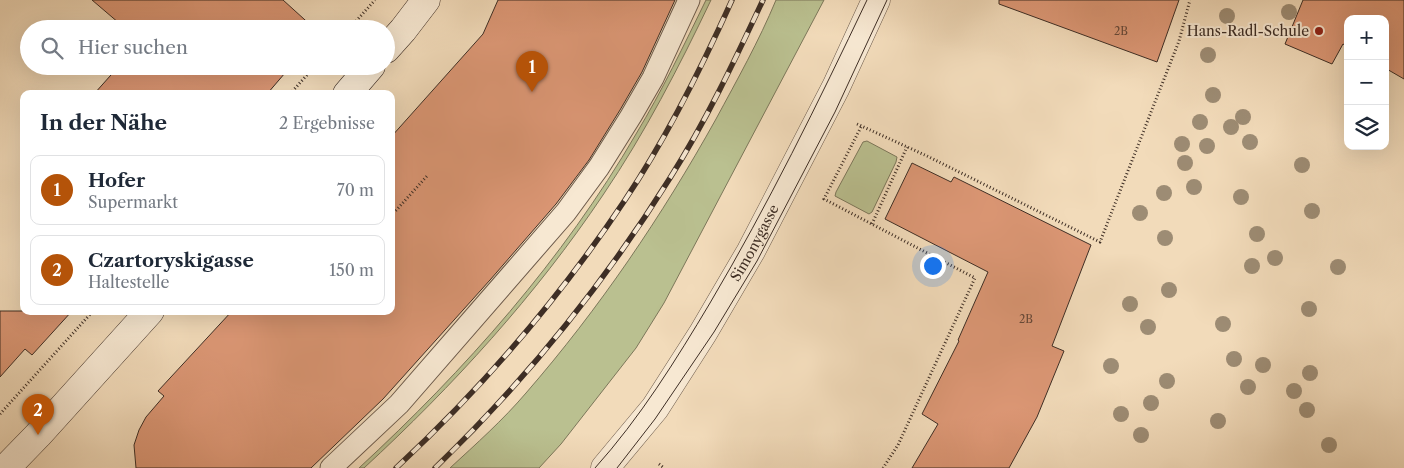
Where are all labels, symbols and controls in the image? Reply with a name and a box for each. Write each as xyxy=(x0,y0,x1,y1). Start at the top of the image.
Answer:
map controls xyxy=(1344,15,1389,150)
button: + xyxy=(1344,15,1389,60)
search box xyxy=(20,20,395,75)
place label: Hans-Radl-Schule xyxy=(1187,22,1309,40)
house number: 2B xyxy=(1114,24,1128,38)
marker: Hans-Radl-Schule xyxy=(1313,25,1325,37)
icon: search xyxy=(38,34,66,62)
text: Hier suchen xyxy=(78,36,188,59)
pin: 1 xyxy=(516,51,548,92)
button: − xyxy=(1344,60,1389,105)
button: layers xyxy=(1344,105,1389,150)
text: In der Nähe xyxy=(40,110,167,135)
text: 2 Ergebnisse xyxy=(279,113,375,133)
text: Hofer xyxy=(88,169,145,192)
text: 1 xyxy=(53,180,61,200)
text: 70 m xyxy=(337,180,374,200)
text: Supermarkt xyxy=(88,192,178,212)
street label: Simonygasse xyxy=(726,201,783,285)
text: Czartoryskigasse xyxy=(88,249,254,272)
your location xyxy=(920,253,946,279)
text: 2 xyxy=(52,260,62,280)
text: 150 m xyxy=(329,260,374,280)
text: Haltestelle xyxy=(88,272,169,292)
house number: 2B xyxy=(1019,312,1033,326)
pin: 2 xyxy=(22,394,54,435)

